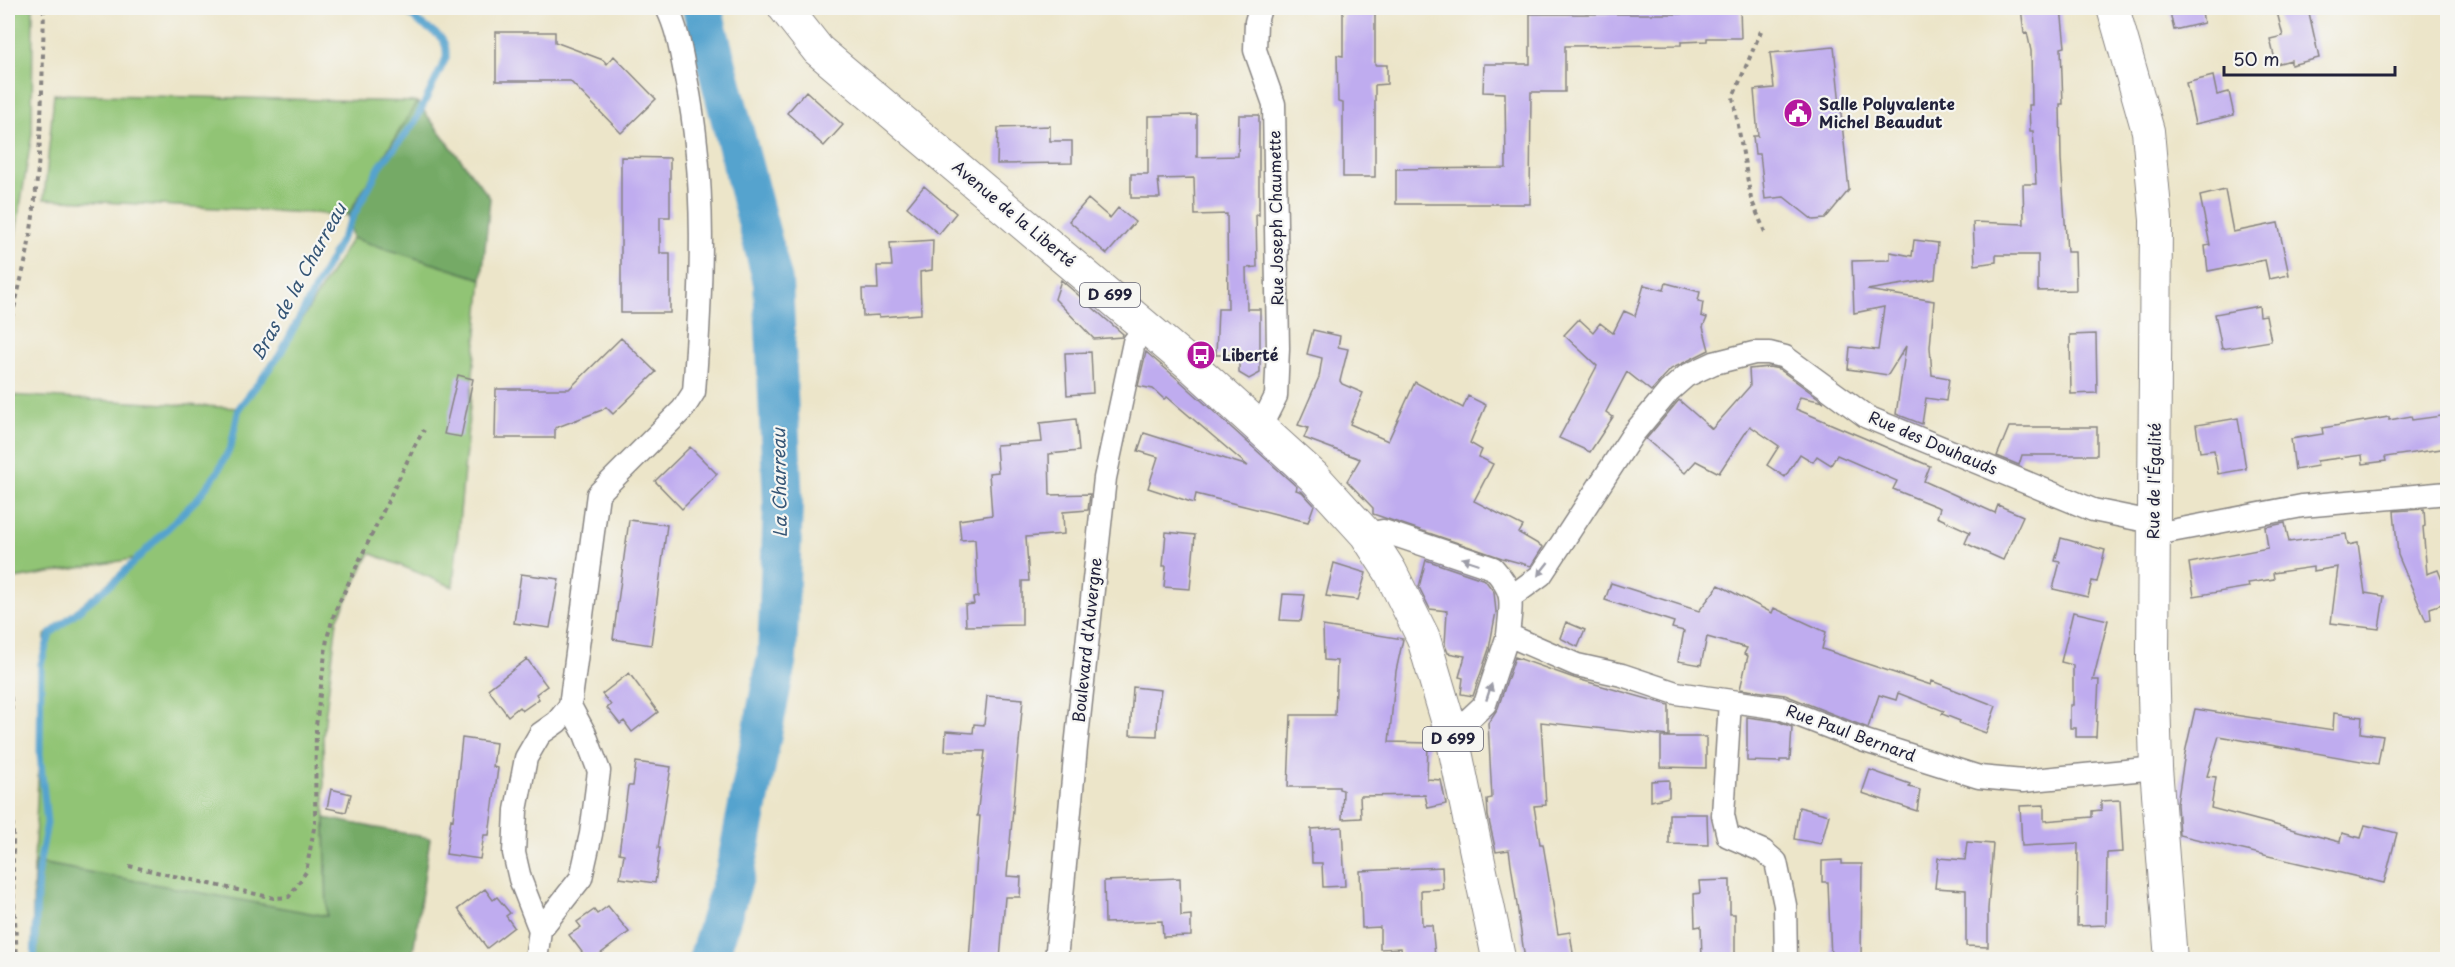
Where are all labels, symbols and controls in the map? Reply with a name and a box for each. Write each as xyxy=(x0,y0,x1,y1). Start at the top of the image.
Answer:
scale bar xyxy=(2224,39,2395,77)
text: 50 m xyxy=(2233,45,2280,72)
place label: Salle Polyvalente Michel Beaudut xyxy=(1819,91,1955,133)
public building icon: Salle Polyvalente Michel Beaudut xyxy=(1782,97,1814,129)
street label: Rue Joseph Chaumette xyxy=(1261,130,1289,306)
street label: Avenue de la Liberté xyxy=(948,154,1082,272)
water label: Bras de la Charreau xyxy=(243,197,353,365)
road number: D 699 xyxy=(1080,283,1140,307)
bus stop icon: Liberté xyxy=(1185,339,1217,371)
place label: Liberté xyxy=(1222,342,1279,366)
street label: Rue des Douhauds xyxy=(1865,404,2002,480)
street label: Rue de l'Égalité xyxy=(2140,422,2166,540)
water label: La Charreau xyxy=(764,427,793,538)
one-way arrow xyxy=(1461,555,1479,565)
street label: Boulevard d'Auvergne xyxy=(1065,556,1107,724)
one-way arrow xyxy=(1537,561,1549,577)
one-way arrow xyxy=(1485,683,1494,701)
street label: Rue Paul Bernard xyxy=(1783,697,1920,767)
road number: D 699 xyxy=(1423,727,1483,751)

